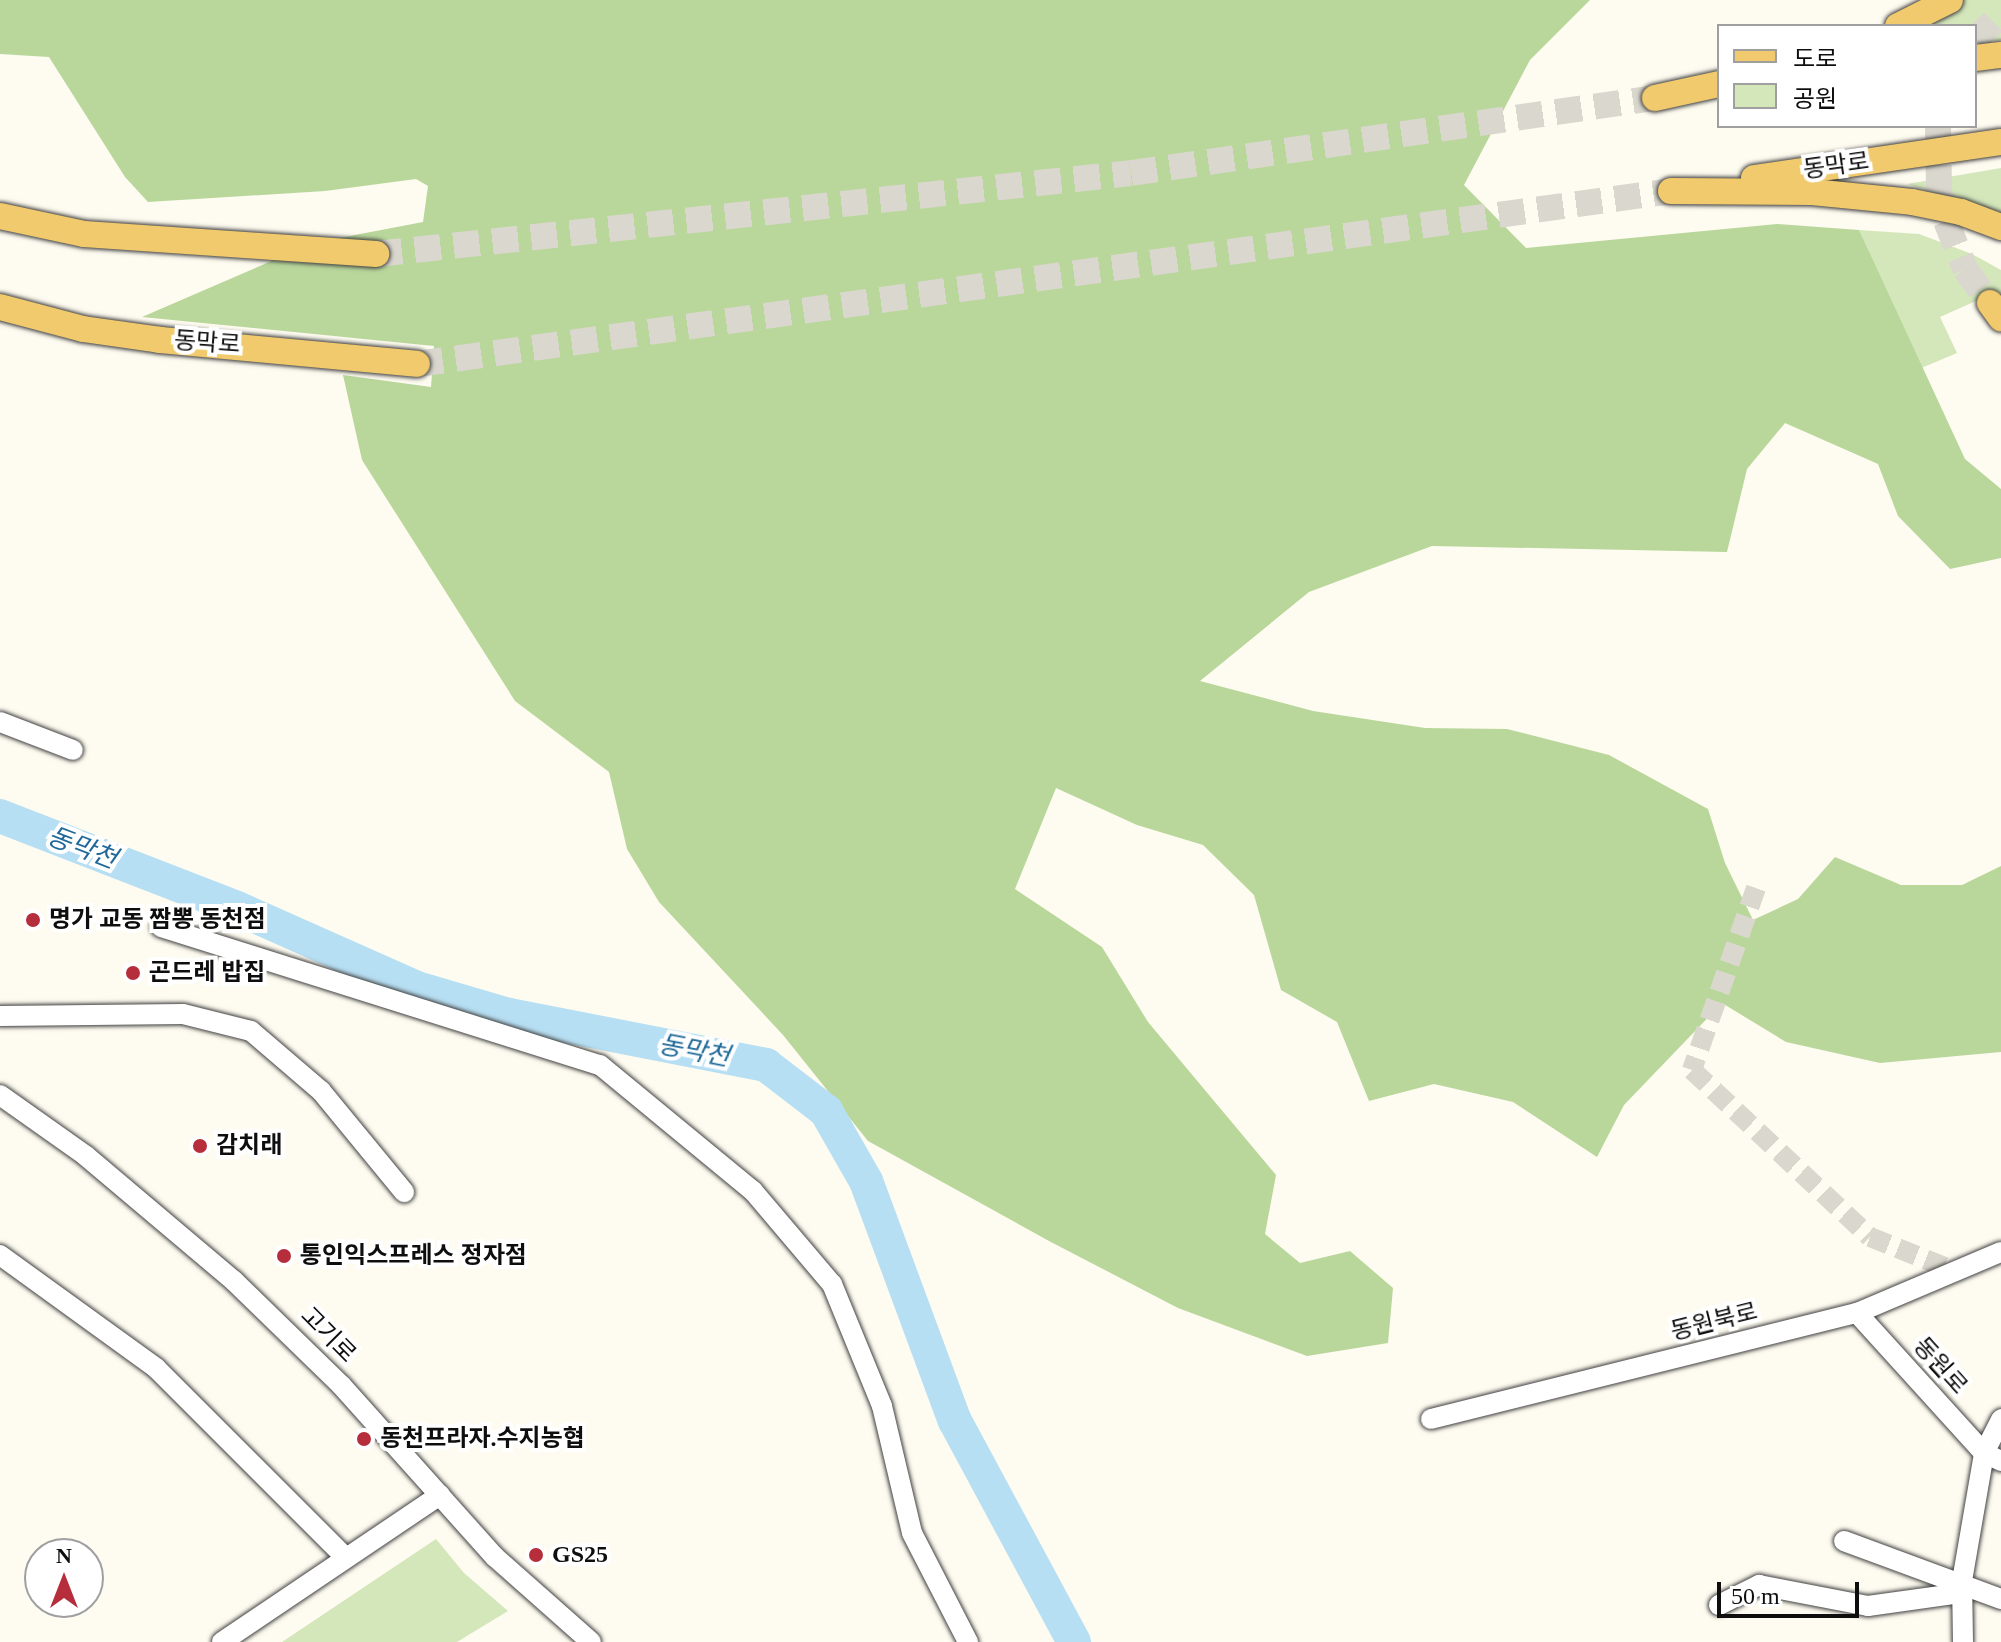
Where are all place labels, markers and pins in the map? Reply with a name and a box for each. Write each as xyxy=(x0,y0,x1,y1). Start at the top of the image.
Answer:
place label: 명가 교동 짬뽕 동천점 xyxy=(49,906,266,934)
marker: 명가 교동 짬뽕 동천점 xyxy=(24,911,42,929)
place label: 곤드레 밥집 xyxy=(149,959,265,987)
marker: 곤드레 밥집 xyxy=(124,964,142,982)
place label: 감치래 xyxy=(216,1132,282,1160)
marker: 감치래 xyxy=(191,1137,209,1155)
place label: 통인익스프레스 정자점 xyxy=(300,1242,527,1270)
marker: 통인익스프레스 정자점 xyxy=(275,1247,293,1265)
place label: 동천프라자.수지농협 xyxy=(380,1425,585,1453)
marker: 동천프라자.수지농협 xyxy=(355,1430,373,1448)
place label: GS25 xyxy=(552,1541,608,1569)
marker: GS25 xyxy=(527,1546,545,1564)

